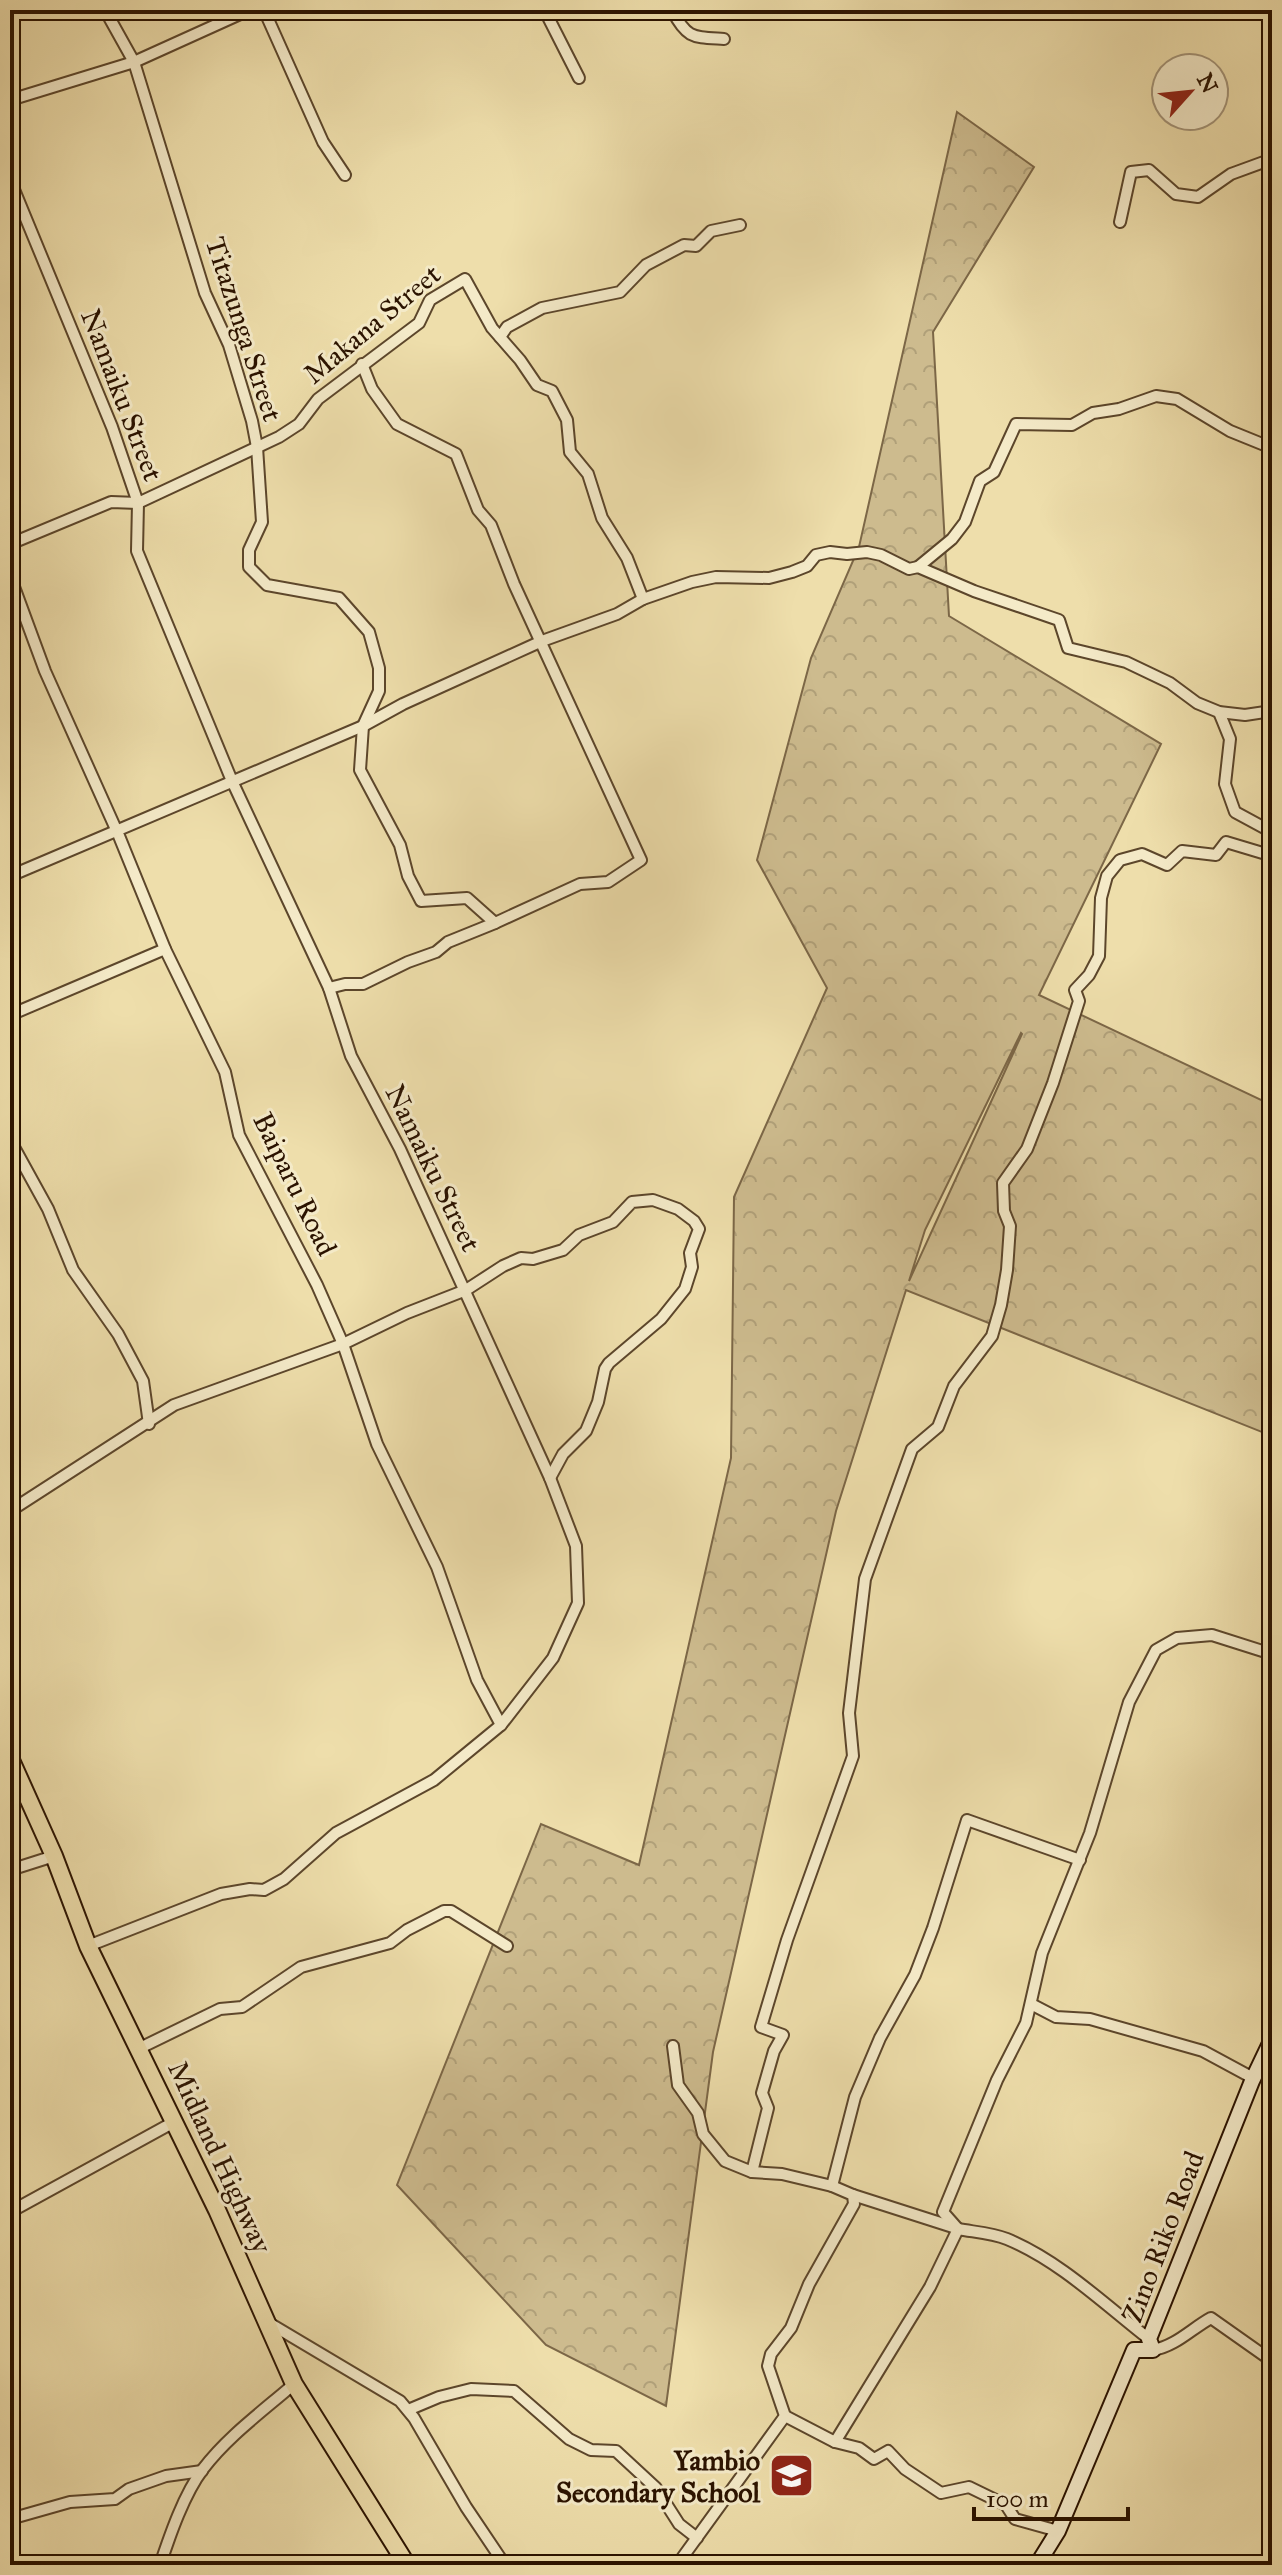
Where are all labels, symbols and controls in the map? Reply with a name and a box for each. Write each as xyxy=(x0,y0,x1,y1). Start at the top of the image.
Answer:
north arrow xyxy=(1150,52,1230,132)
text: N xyxy=(1191,69,1224,98)
street label: Titazunga Street xyxy=(198,232,290,426)
street label: Makana Street xyxy=(296,257,448,391)
street label: Namaiku Street xyxy=(73,304,171,486)
street label: Namaiku Street xyxy=(377,1079,489,1257)
street label: Baiparu Road xyxy=(245,1107,345,1261)
street label: Midland Highway xyxy=(160,2055,280,2260)
street label: Zino Riko Road xyxy=(1114,2146,1212,2328)
place label: Yambio Secondary School xyxy=(556,2443,760,2510)
school or university icon: Yambio Secondary School xyxy=(767,2452,815,2500)
scale bar xyxy=(974,2471,1128,2521)
text: 100 m xyxy=(986,2484,1049,2514)

